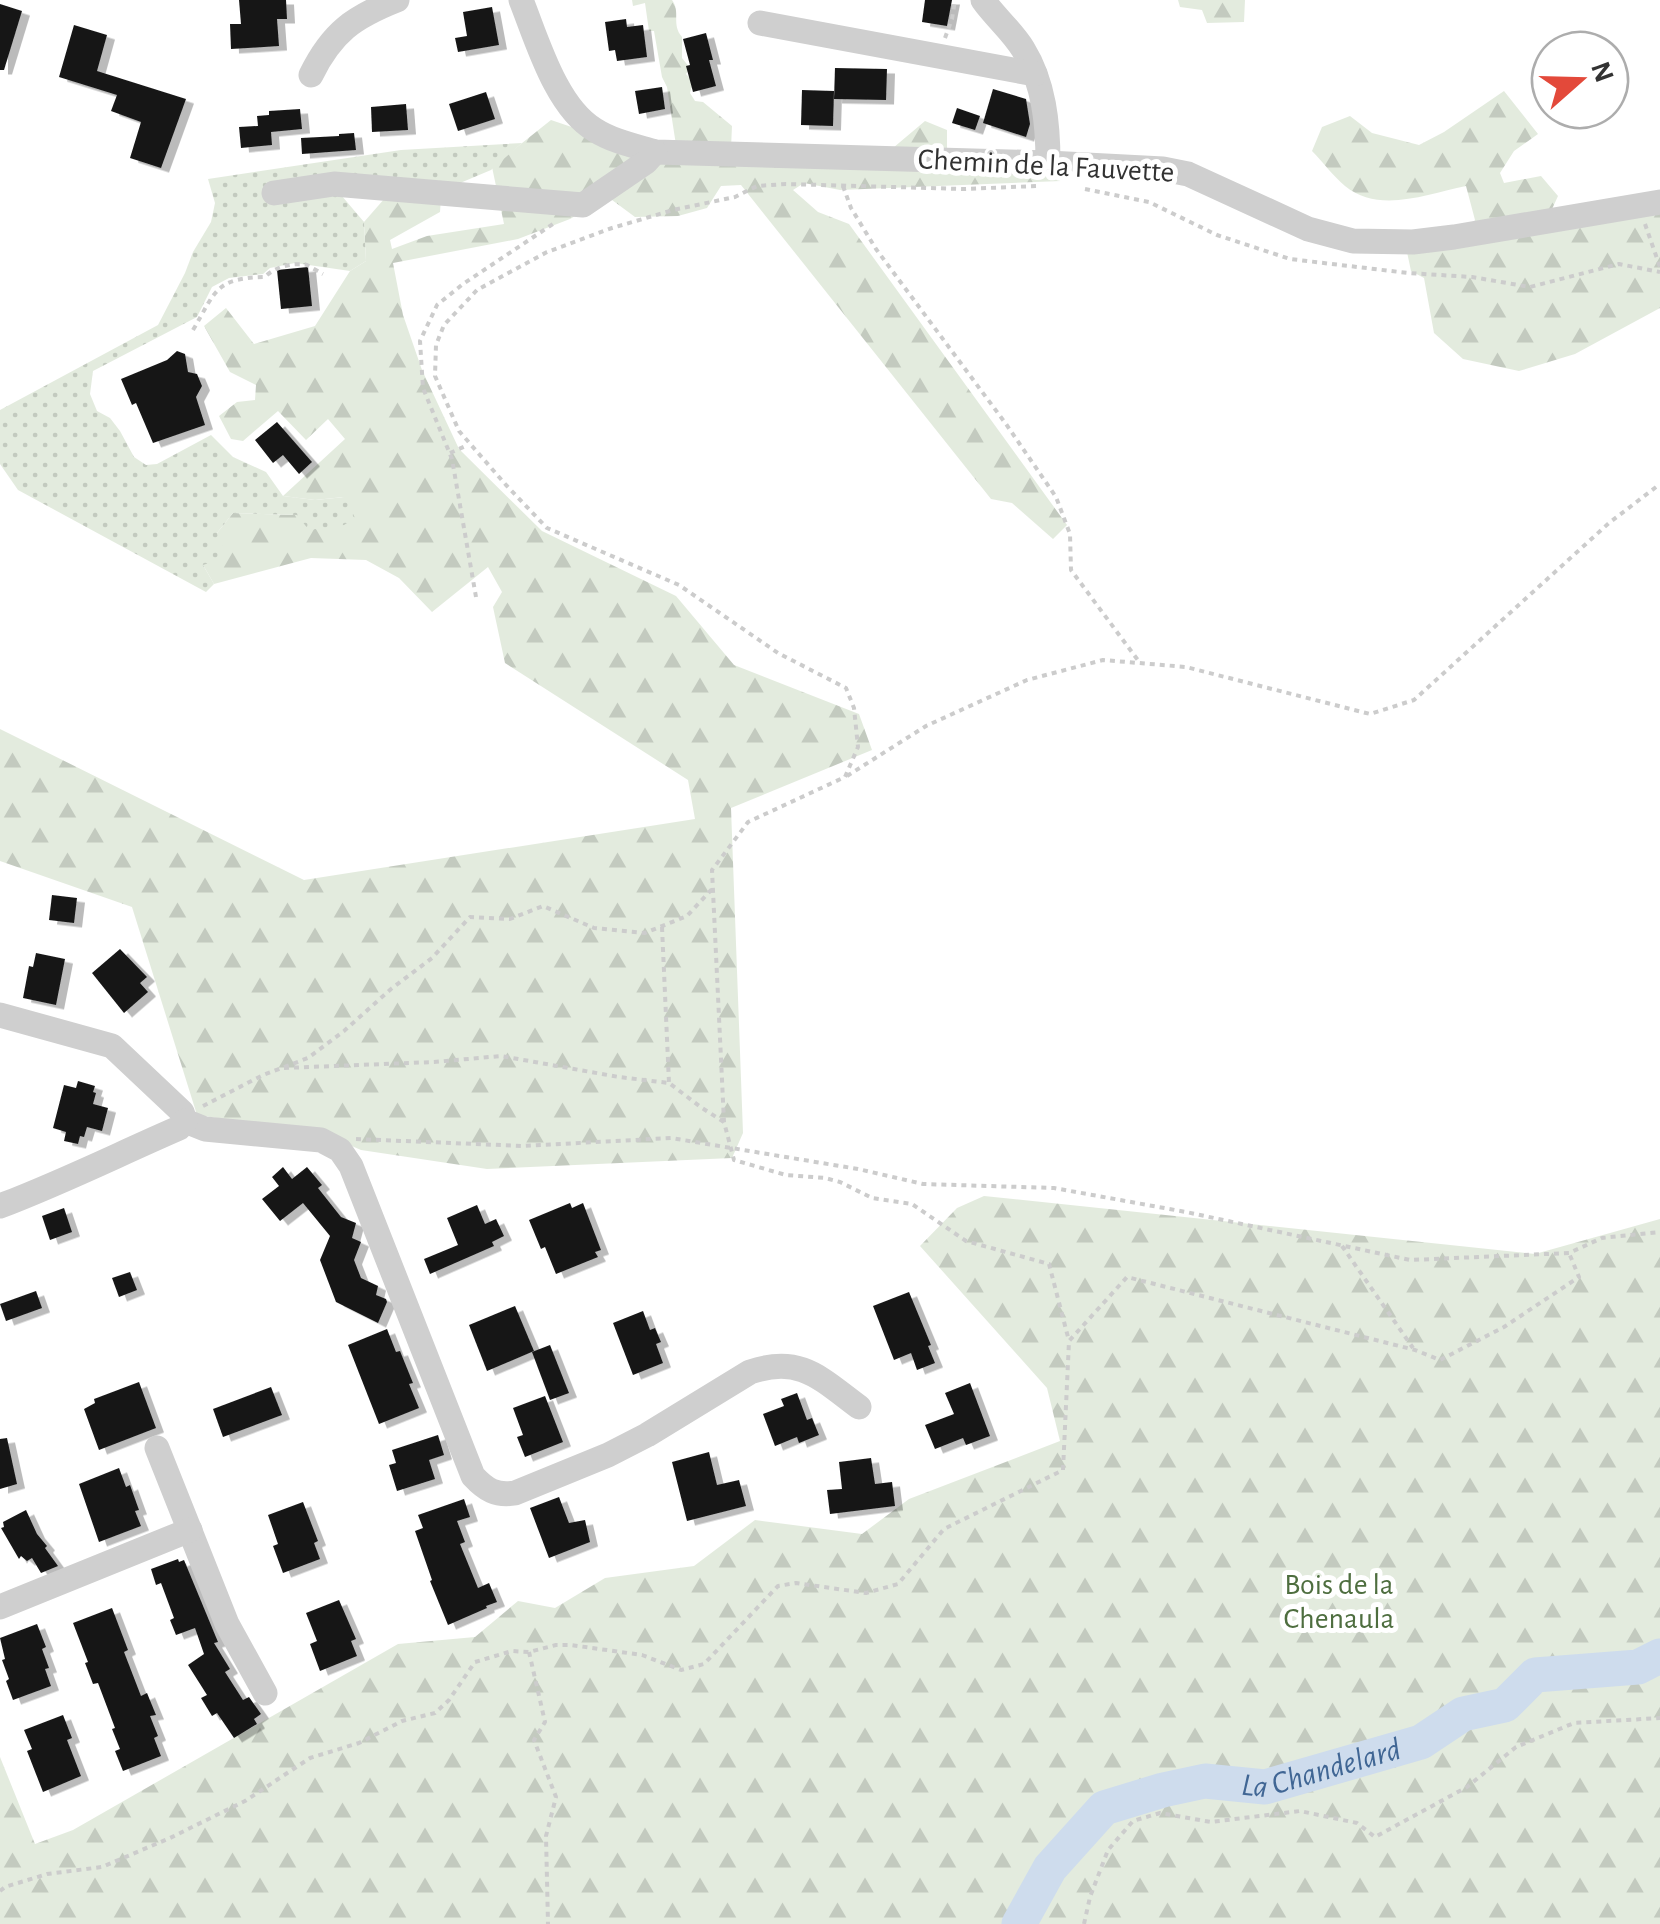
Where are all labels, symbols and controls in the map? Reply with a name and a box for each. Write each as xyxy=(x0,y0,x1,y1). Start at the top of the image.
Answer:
north arrow xyxy=(1530,30,1630,130)
text: N xyxy=(1585,58,1618,86)
street label: Chemin de la Fauvette xyxy=(917,144,1175,188)
park label: Bois de la Chenaula xyxy=(1284,1570,1394,1634)
water label: La Chandelard xyxy=(1240,1733,1404,1803)

